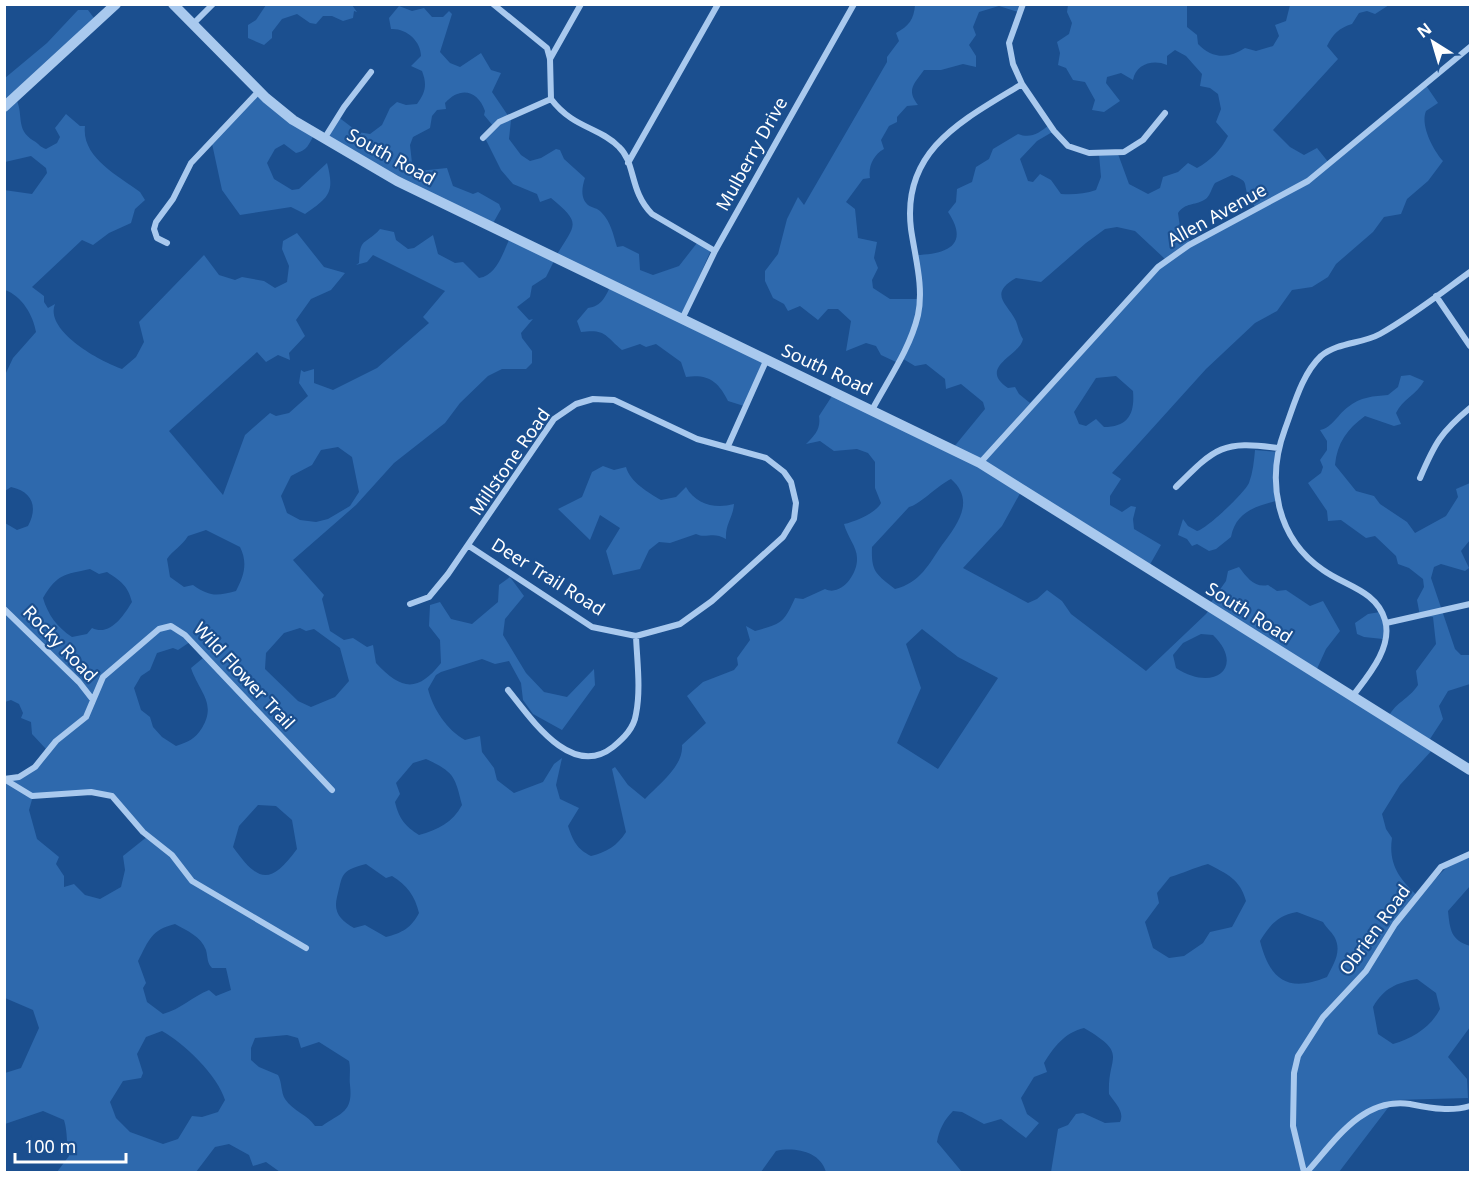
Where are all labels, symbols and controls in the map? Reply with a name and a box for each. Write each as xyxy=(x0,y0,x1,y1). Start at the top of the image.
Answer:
north arrow xyxy=(1403,12,1463,72)
text: N xyxy=(1412,17,1436,43)
street label: Mulberry Drive xyxy=(710,92,792,215)
street label: South Road xyxy=(343,122,440,190)
street label: Allen Avenue xyxy=(1163,177,1270,251)
street label: South Road xyxy=(778,338,877,401)
street label: Millstone Road xyxy=(463,403,555,520)
street label: Deer Trail Road xyxy=(487,532,610,621)
street label: South Road xyxy=(1202,576,1297,648)
street label: Rocky Road xyxy=(18,600,103,687)
street label: Wild Flower Trail xyxy=(189,617,301,734)
street label: Obrien Road xyxy=(1333,879,1415,980)
scale bar xyxy=(15,1126,126,1164)
text: 100 m xyxy=(24,1134,76,1158)

